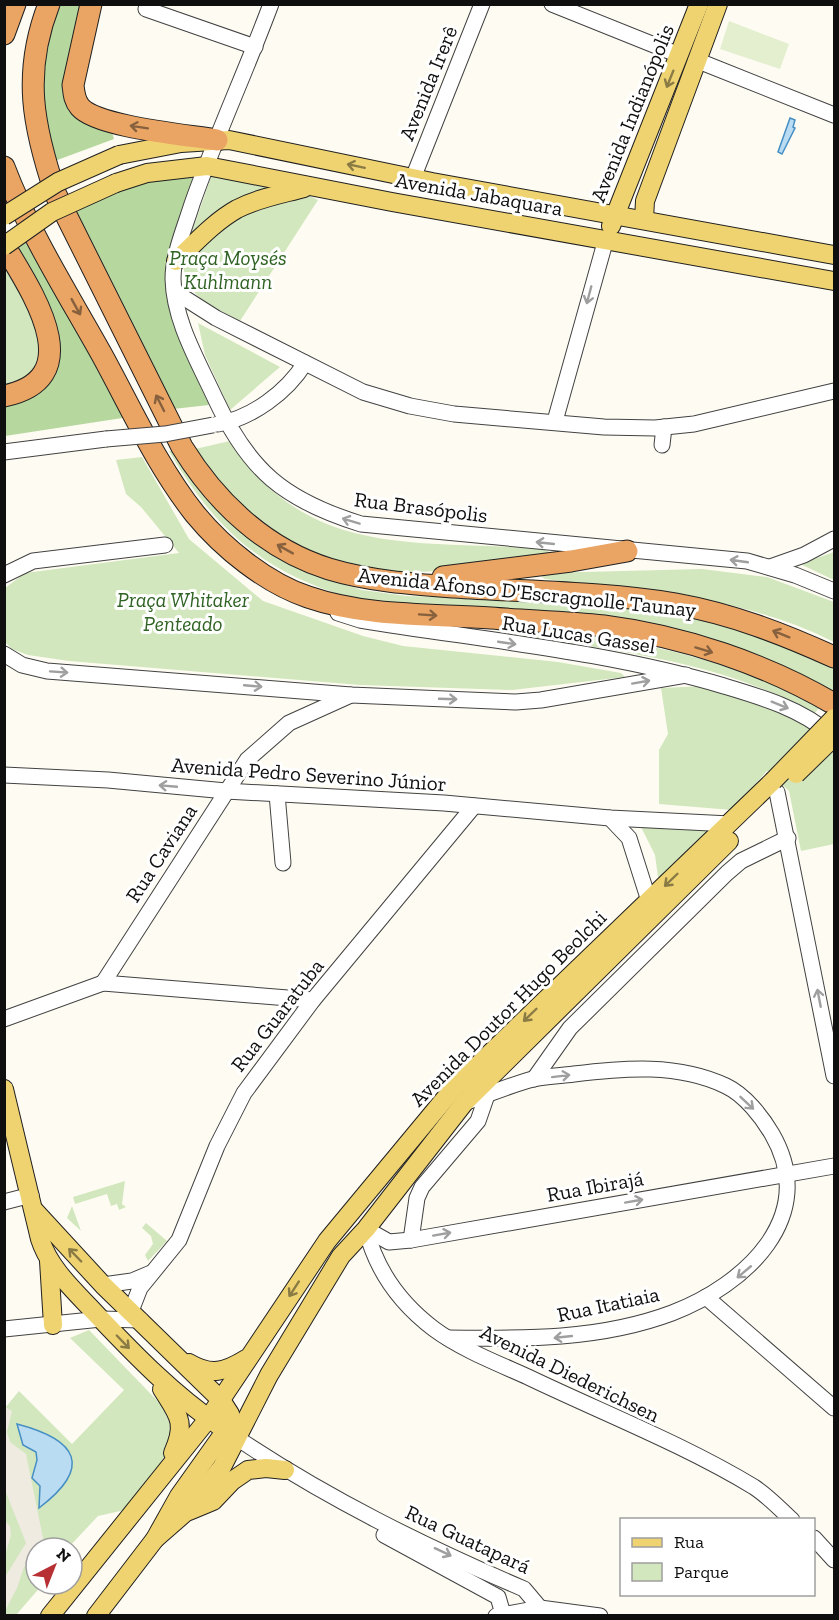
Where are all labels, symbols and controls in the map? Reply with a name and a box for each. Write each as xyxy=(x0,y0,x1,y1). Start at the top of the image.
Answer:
street label: Avenida Indianópolis xyxy=(585,21,679,205)
street label: Avenida Irerê xyxy=(394,22,462,144)
one-way arrow xyxy=(664,69,675,87)
one-way arrow xyxy=(129,121,149,132)
one-way arrow xyxy=(347,160,366,171)
street label: Avenida Jabaquara xyxy=(393,167,565,221)
park label: Praça Moysés Kuhlmann xyxy=(169,245,287,294)
one-way arrow xyxy=(583,285,595,304)
one-way arrow xyxy=(71,298,82,316)
one-way arrow xyxy=(154,395,166,413)
street label: Rua Brasópolis xyxy=(353,486,489,528)
one-way arrow xyxy=(342,515,361,526)
one-way arrow xyxy=(536,537,555,548)
one-way arrow xyxy=(276,543,294,554)
one-way arrow xyxy=(730,555,749,566)
street label: Avenida Afonso D'Escragnolle Taunay xyxy=(357,562,698,622)
park label: Praça Whitaker Penteado xyxy=(117,587,250,636)
one-way arrow xyxy=(418,610,438,621)
street label: Rua Lucas Gassel xyxy=(500,610,658,659)
one-way arrow xyxy=(772,628,791,639)
one-way arrow xyxy=(497,637,517,648)
one-way arrow xyxy=(694,645,713,656)
one-way arrow xyxy=(48,667,68,678)
one-way arrow xyxy=(631,676,650,687)
one-way arrow xyxy=(243,680,263,691)
one-way arrow xyxy=(437,693,457,704)
one-way arrow xyxy=(770,700,788,711)
street label: Avenida Pedro Severino Júnior xyxy=(171,752,447,796)
one-way arrow xyxy=(159,780,178,791)
street label: Rua Caviana xyxy=(120,799,202,907)
one-way arrow xyxy=(663,873,678,887)
street label: Avenida Doutor Hugo Beolchi xyxy=(405,905,611,1111)
street label: Rua Guaratuba xyxy=(225,954,329,1076)
one-way arrow xyxy=(813,988,824,1008)
one-way arrow xyxy=(522,1007,537,1022)
one-way arrow xyxy=(550,1070,570,1081)
one-way arrow xyxy=(739,1096,754,1110)
street label: Rua Ibirajá xyxy=(545,1165,646,1208)
one-way arrow xyxy=(624,1195,643,1206)
one-way arrow xyxy=(431,1228,451,1239)
one-way arrow xyxy=(68,1248,82,1263)
one-way arrow xyxy=(737,1265,752,1279)
one-way arrow xyxy=(287,1280,299,1297)
street label: Rua Itatiaia xyxy=(555,1281,661,1327)
street label: Avenida Diederichsen xyxy=(476,1319,664,1427)
one-way arrow xyxy=(553,1331,573,1342)
one-way arrow xyxy=(116,1335,131,1350)
street label: Rua Guatapará xyxy=(402,1499,534,1579)
legend xyxy=(620,1518,815,1596)
text: Rua xyxy=(674,1531,704,1553)
north arrow xyxy=(24,1536,84,1596)
text: N xyxy=(53,1544,75,1566)
one-way arrow xyxy=(433,1547,451,1559)
text: Parque xyxy=(674,1561,729,1583)

